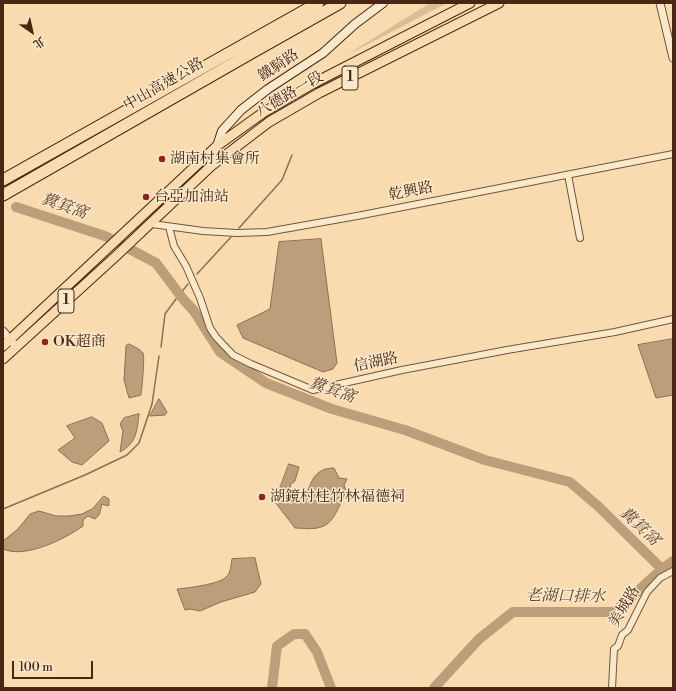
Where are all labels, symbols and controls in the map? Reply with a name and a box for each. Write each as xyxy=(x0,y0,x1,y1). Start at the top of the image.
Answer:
north arrow xyxy=(12,12,52,52)
text: 北 xyxy=(30,33,47,51)
street label: 鐵騎路 xyxy=(255,46,303,86)
street label: 中山高速公路 xyxy=(121,55,207,115)
road number: 1 xyxy=(342,66,358,90)
street label: 八德路一段 xyxy=(253,68,327,122)
place label: 湖南村集會所 xyxy=(170,150,260,168)
marker: 湖南村集會所 xyxy=(157,154,167,164)
street label: 乾興路 xyxy=(387,179,435,205)
place label: 台亞加油站 xyxy=(154,188,229,206)
water label: 糞箕窩 xyxy=(38,190,90,224)
marker: 台亞加油站 xyxy=(141,192,151,202)
road number: 1 xyxy=(58,289,74,313)
place label: OK超商 xyxy=(53,333,106,351)
marker: OK超商 xyxy=(40,337,50,347)
street label: 信湖路 xyxy=(352,350,400,376)
water label: 糞箕窩 xyxy=(306,374,358,408)
place label: 湖鏡村桂竹林福德祠 xyxy=(270,488,405,506)
marker: 湖鏡村桂竹林福德祠 xyxy=(257,492,267,502)
water label: 糞箕窩 xyxy=(615,504,663,550)
street label: 美城路 xyxy=(606,583,644,631)
water label: 老湖口排水 xyxy=(525,587,605,607)
scale bar xyxy=(14,653,95,679)
text: 100 m xyxy=(19,660,53,675)

